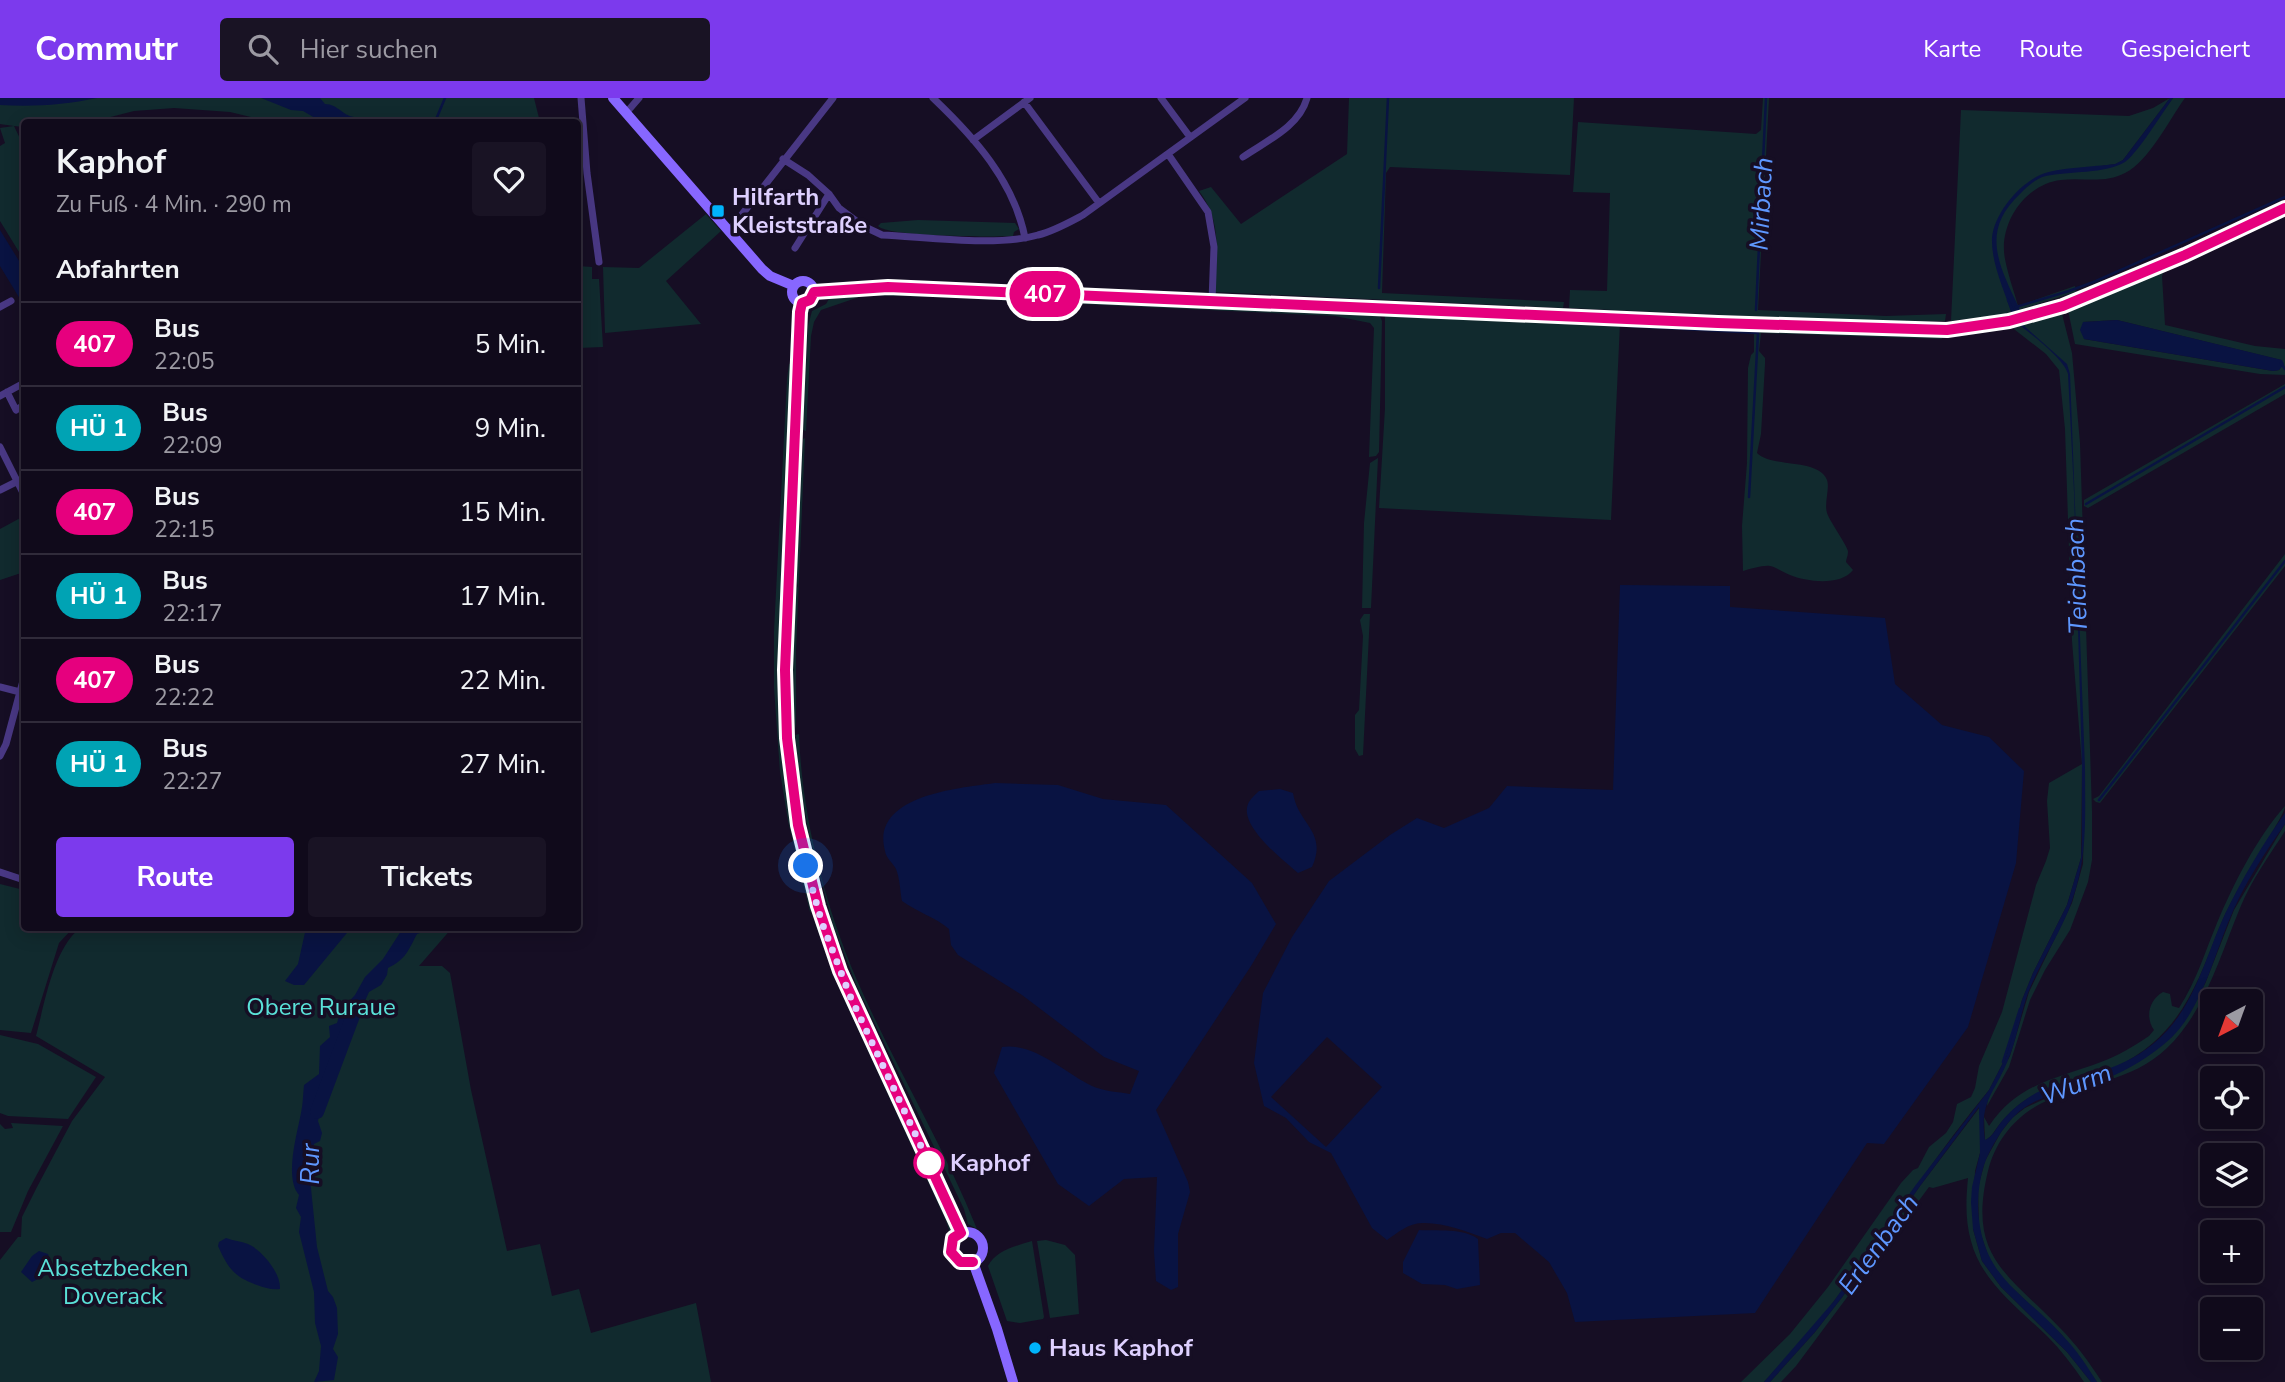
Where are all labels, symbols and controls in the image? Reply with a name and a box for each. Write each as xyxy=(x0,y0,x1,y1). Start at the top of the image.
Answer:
search box xyxy=(220,18,710,81)
text: Commutr xyxy=(35,27,178,72)
icon: search xyxy=(244,30,282,68)
text: Hier suchen xyxy=(300,32,438,67)
text: Karte xyxy=(1923,33,1981,65)
text: Route xyxy=(2019,33,2083,65)
text: Gespeichert xyxy=(2121,33,2250,65)
text: Kaphof xyxy=(56,140,166,185)
button: heart xyxy=(472,142,546,216)
water label: Mirbach xyxy=(1742,157,1781,252)
place label: Hilfarth Kleiststraße xyxy=(732,181,867,241)
text: Zu Fuß · 4 Min. · 290 m xyxy=(56,189,292,220)
marker: Hilfarth Kleiststraße xyxy=(710,203,726,219)
text: Abfahrten xyxy=(56,252,180,287)
line badge: 407 xyxy=(1005,271,1085,317)
text: 407 xyxy=(1023,278,1067,310)
text: Bus xyxy=(154,311,200,346)
text: 5 Min. xyxy=(475,327,546,362)
text: 407 xyxy=(73,328,116,360)
text: 22:05 xyxy=(154,346,214,377)
text: Bus xyxy=(162,395,208,430)
text: 9 Min. xyxy=(475,411,546,446)
text: HÜ 1 xyxy=(70,412,127,444)
text: 22:09 xyxy=(162,430,223,461)
text: Bus xyxy=(154,479,200,514)
text: 15 Min. xyxy=(459,495,546,530)
text: 407 xyxy=(73,496,116,528)
text: 22:15 xyxy=(154,514,214,545)
water label: Teichbach xyxy=(2057,517,2096,635)
text: Bus xyxy=(162,563,208,598)
text: 17 Min. xyxy=(459,579,546,614)
text: HÜ 1 xyxy=(70,580,127,612)
text: 22:17 xyxy=(162,598,223,629)
text: Bus xyxy=(154,647,200,682)
text: 22 Min. xyxy=(459,663,546,698)
text: 407 xyxy=(73,664,116,696)
text: 22:22 xyxy=(154,682,214,713)
text: Bus xyxy=(162,731,208,766)
text: 27 Min. xyxy=(459,747,546,782)
text: HÜ 1 xyxy=(70,748,127,780)
text: 22:27 xyxy=(162,766,223,797)
button: Route xyxy=(56,837,294,917)
button: Tickets xyxy=(308,837,546,917)
your location xyxy=(788,848,823,883)
north arrow xyxy=(2200,989,2263,1052)
map controls xyxy=(2200,989,2263,1360)
park label: Obere Ruraue xyxy=(246,991,396,1023)
water label: Wurm xyxy=(2036,1055,2117,1114)
button: locate xyxy=(2200,1066,2263,1129)
water label: Rur xyxy=(293,1143,328,1185)
button: layers xyxy=(2200,1143,2263,1206)
place label: Kaphof xyxy=(950,1147,1031,1179)
marker: Kaphof xyxy=(914,1148,944,1178)
water label: Erlenbach xyxy=(1830,1187,1927,1302)
button: + xyxy=(2200,1220,2263,1283)
park label: Absetzbecken Doverack xyxy=(37,1252,189,1312)
button: − xyxy=(2200,1297,2263,1360)
place label: Haus Kaphof xyxy=(1049,1332,1194,1364)
marker: Haus Kaphof xyxy=(1027,1340,1043,1356)

